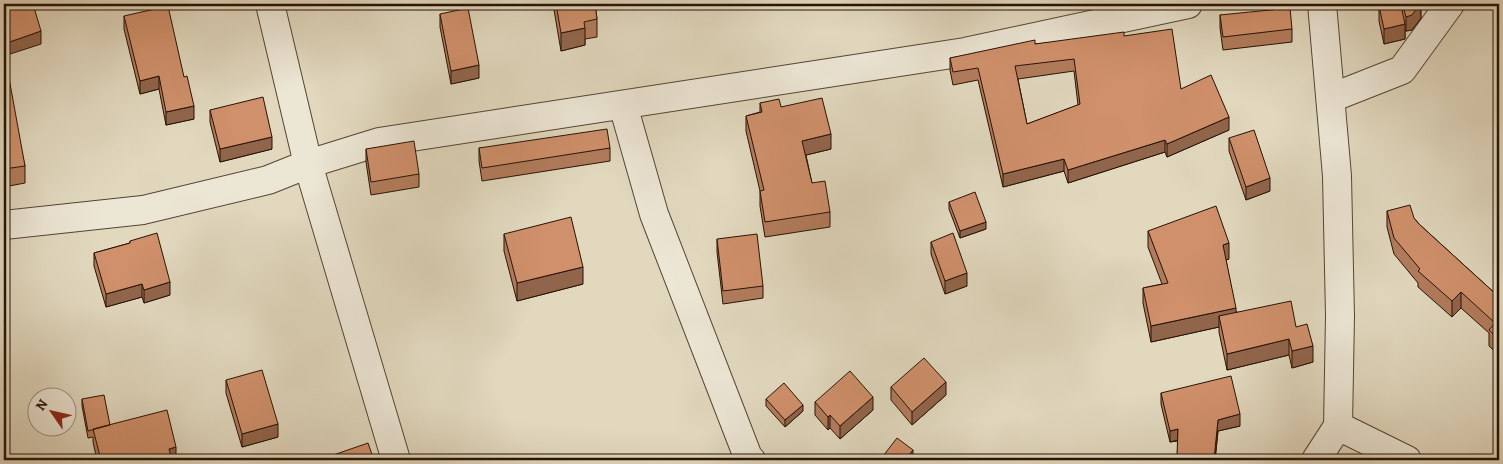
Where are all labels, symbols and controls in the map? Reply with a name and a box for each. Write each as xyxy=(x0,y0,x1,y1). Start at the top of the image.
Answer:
north arrow xyxy=(28,386,78,436)
text: N xyxy=(31,395,52,415)

